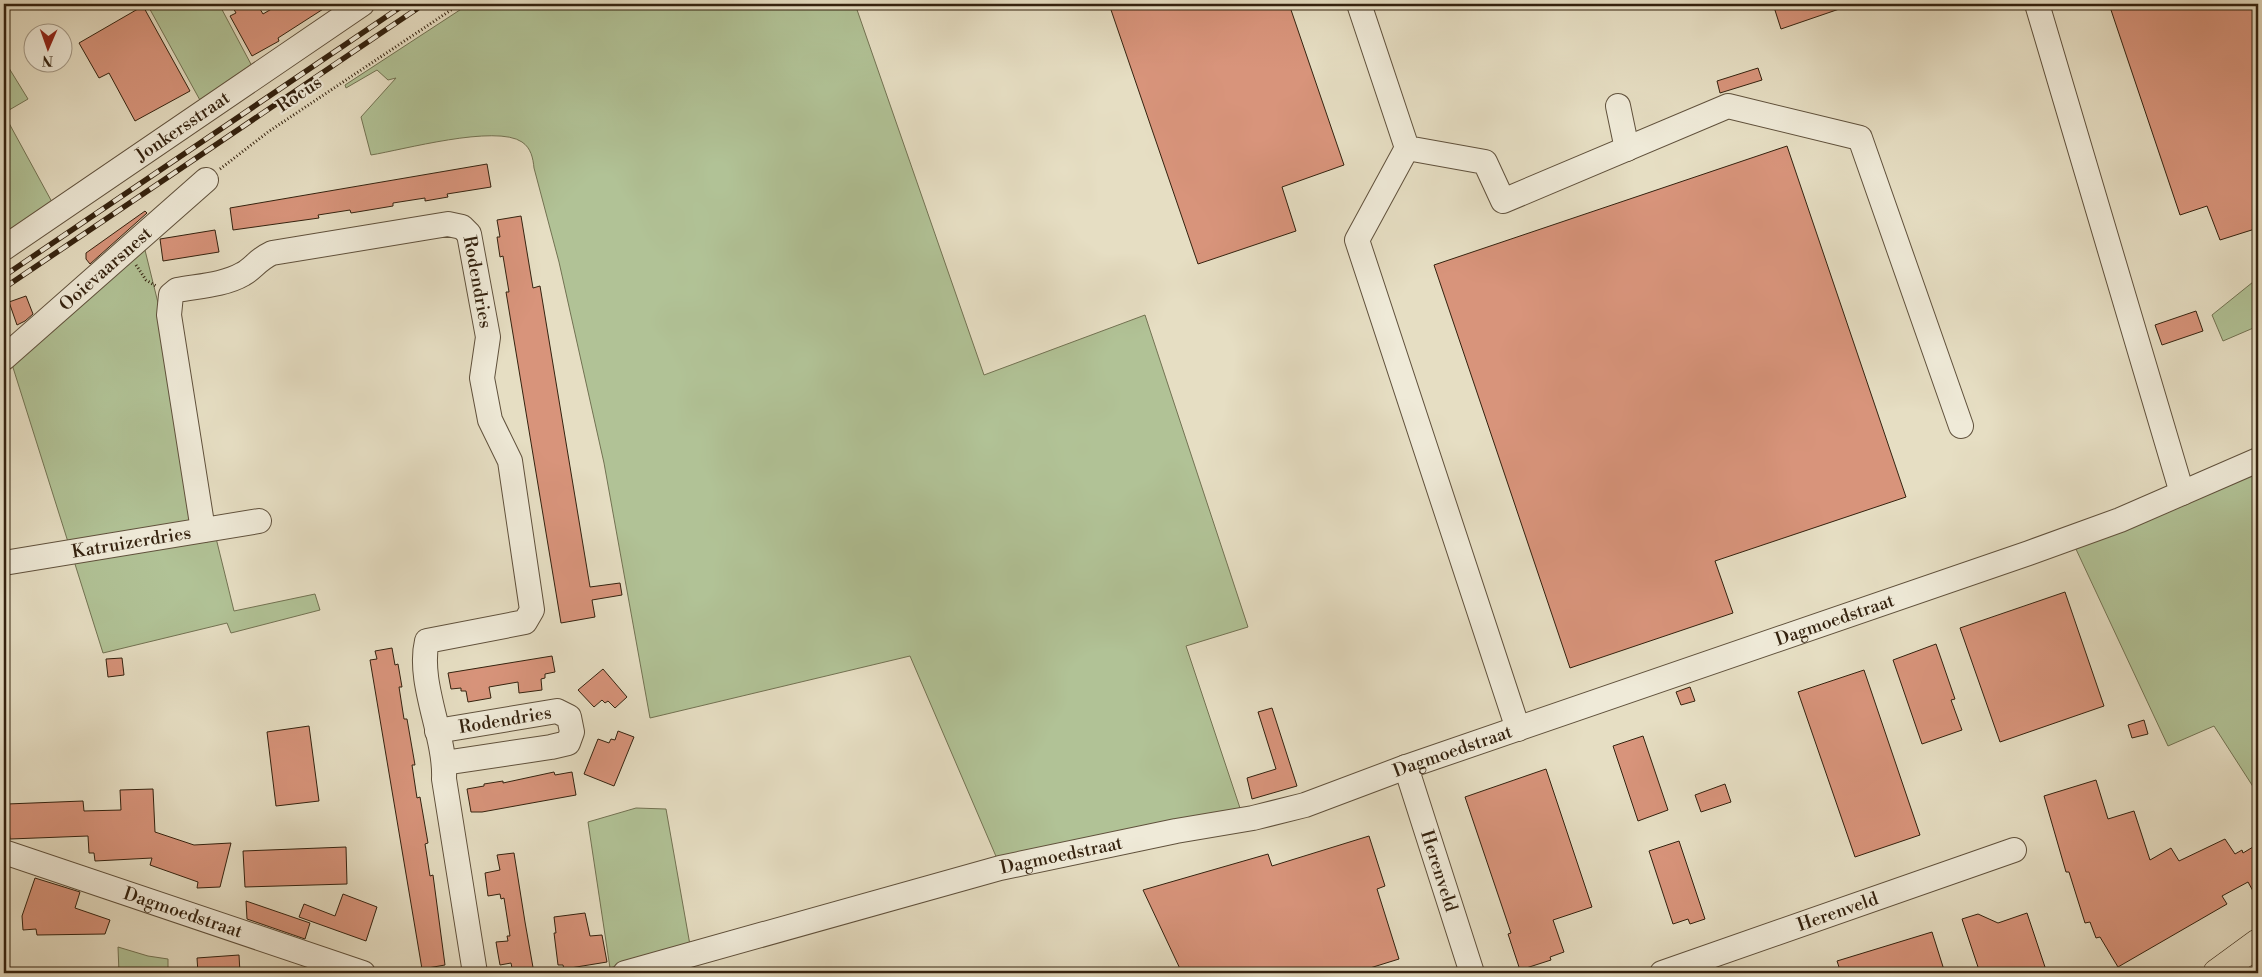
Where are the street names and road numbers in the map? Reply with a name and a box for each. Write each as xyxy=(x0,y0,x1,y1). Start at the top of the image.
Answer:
street label: Rocus xyxy=(272,71,326,118)
street label: Jonkersstraat xyxy=(130,86,235,168)
street label: Ooievaarsnest xyxy=(54,222,157,316)
street label: Rodendries xyxy=(458,234,497,330)
street label: Katruizerdries xyxy=(70,521,193,564)
street label: Dagmoedstraat xyxy=(1772,589,1898,651)
street label: Rodendries xyxy=(457,701,553,739)
street label: Dagmoedstraat xyxy=(1390,720,1516,783)
street label: Herenveld xyxy=(1415,827,1463,915)
street label: Dagmoedstraat xyxy=(998,831,1125,880)
street label: Dagmoedstraat xyxy=(120,882,246,944)
street label: Herenveld xyxy=(1794,887,1882,937)

